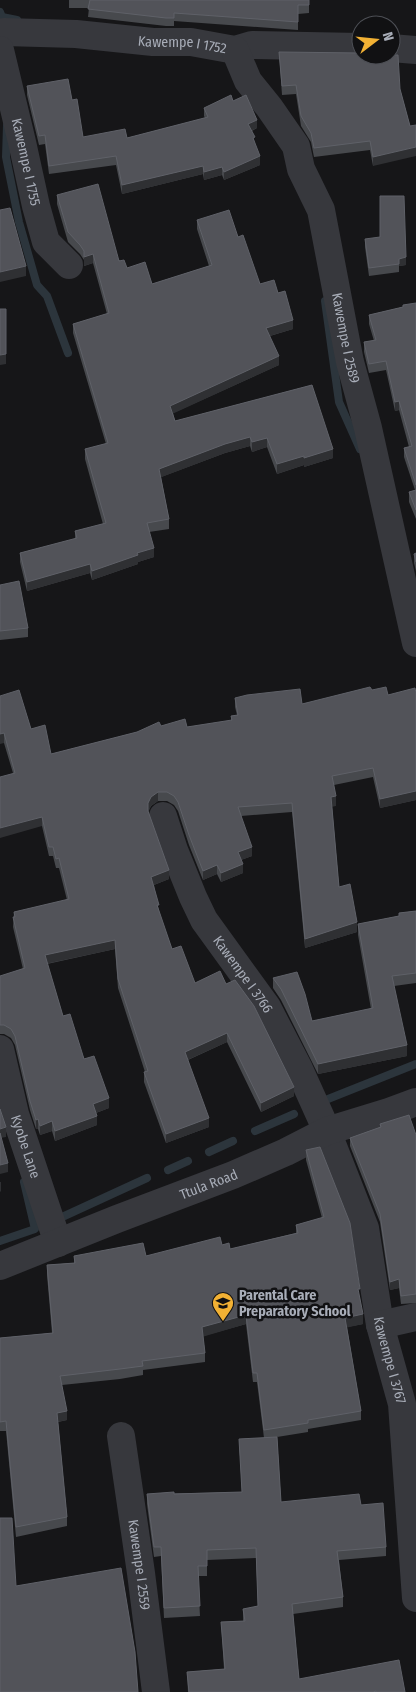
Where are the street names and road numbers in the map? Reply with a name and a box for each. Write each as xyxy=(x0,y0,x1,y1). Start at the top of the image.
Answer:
street label: Kawempe I 1752 xyxy=(137,32,228,57)
street label: Kawempe I 1755 xyxy=(8,116,44,207)
street label: Kawempe I 2589 xyxy=(328,291,364,385)
street label: Kawempe I 3766 xyxy=(210,932,277,1016)
street label: Kyobe Lane xyxy=(7,1113,44,1181)
street label: Ttula Road xyxy=(177,1166,240,1203)
street label: Kawempe I 3767 xyxy=(370,1316,410,1406)
street label: Kawempe I 2559 xyxy=(125,1518,154,1611)

